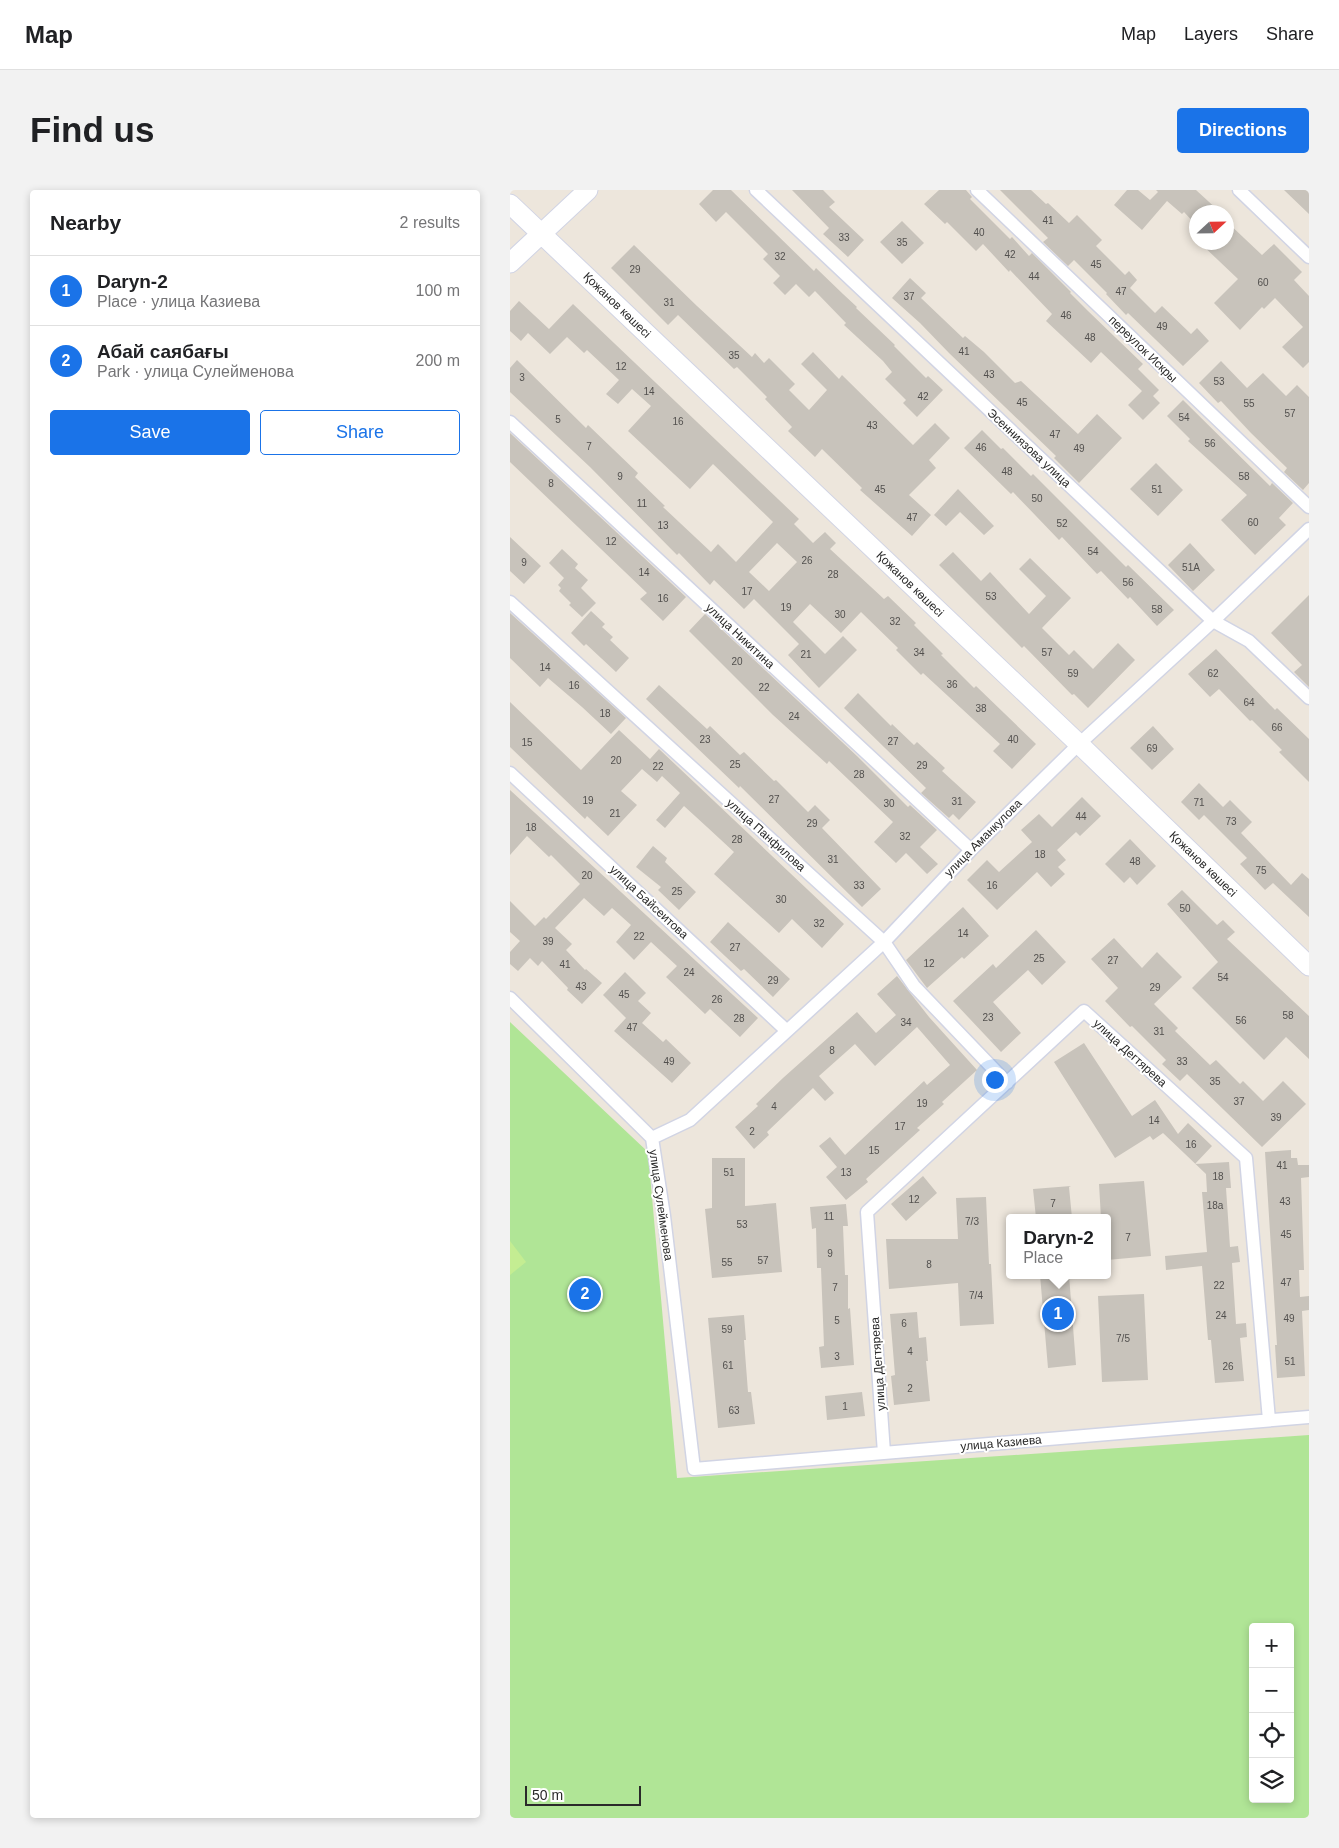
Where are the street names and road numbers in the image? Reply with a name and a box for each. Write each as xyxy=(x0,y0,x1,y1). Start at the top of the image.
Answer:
street label: Қожанов көшесі xyxy=(580,269,654,341)
street label: переулок Искры xyxy=(1106,313,1180,385)
street label: Эсенниязова улица xyxy=(984,406,1074,491)
street label: Қожанов көшесі xyxy=(873,548,947,620)
street label: улица Никитина xyxy=(703,600,778,672)
street label: улица Панфилова xyxy=(724,796,809,874)
street label: улица Аманкулова xyxy=(941,796,1025,880)
street label: Қожанов көшесі xyxy=(1166,828,1240,900)
street label: улица Байсеитова xyxy=(607,862,691,942)
street label: улица Дегтярева xyxy=(1090,1016,1170,1090)
street label: улица Сулейменова xyxy=(646,1148,676,1262)
street label: улица Дегтярева xyxy=(868,1316,888,1411)
street label: улица Казиева xyxy=(960,1432,1043,1454)

